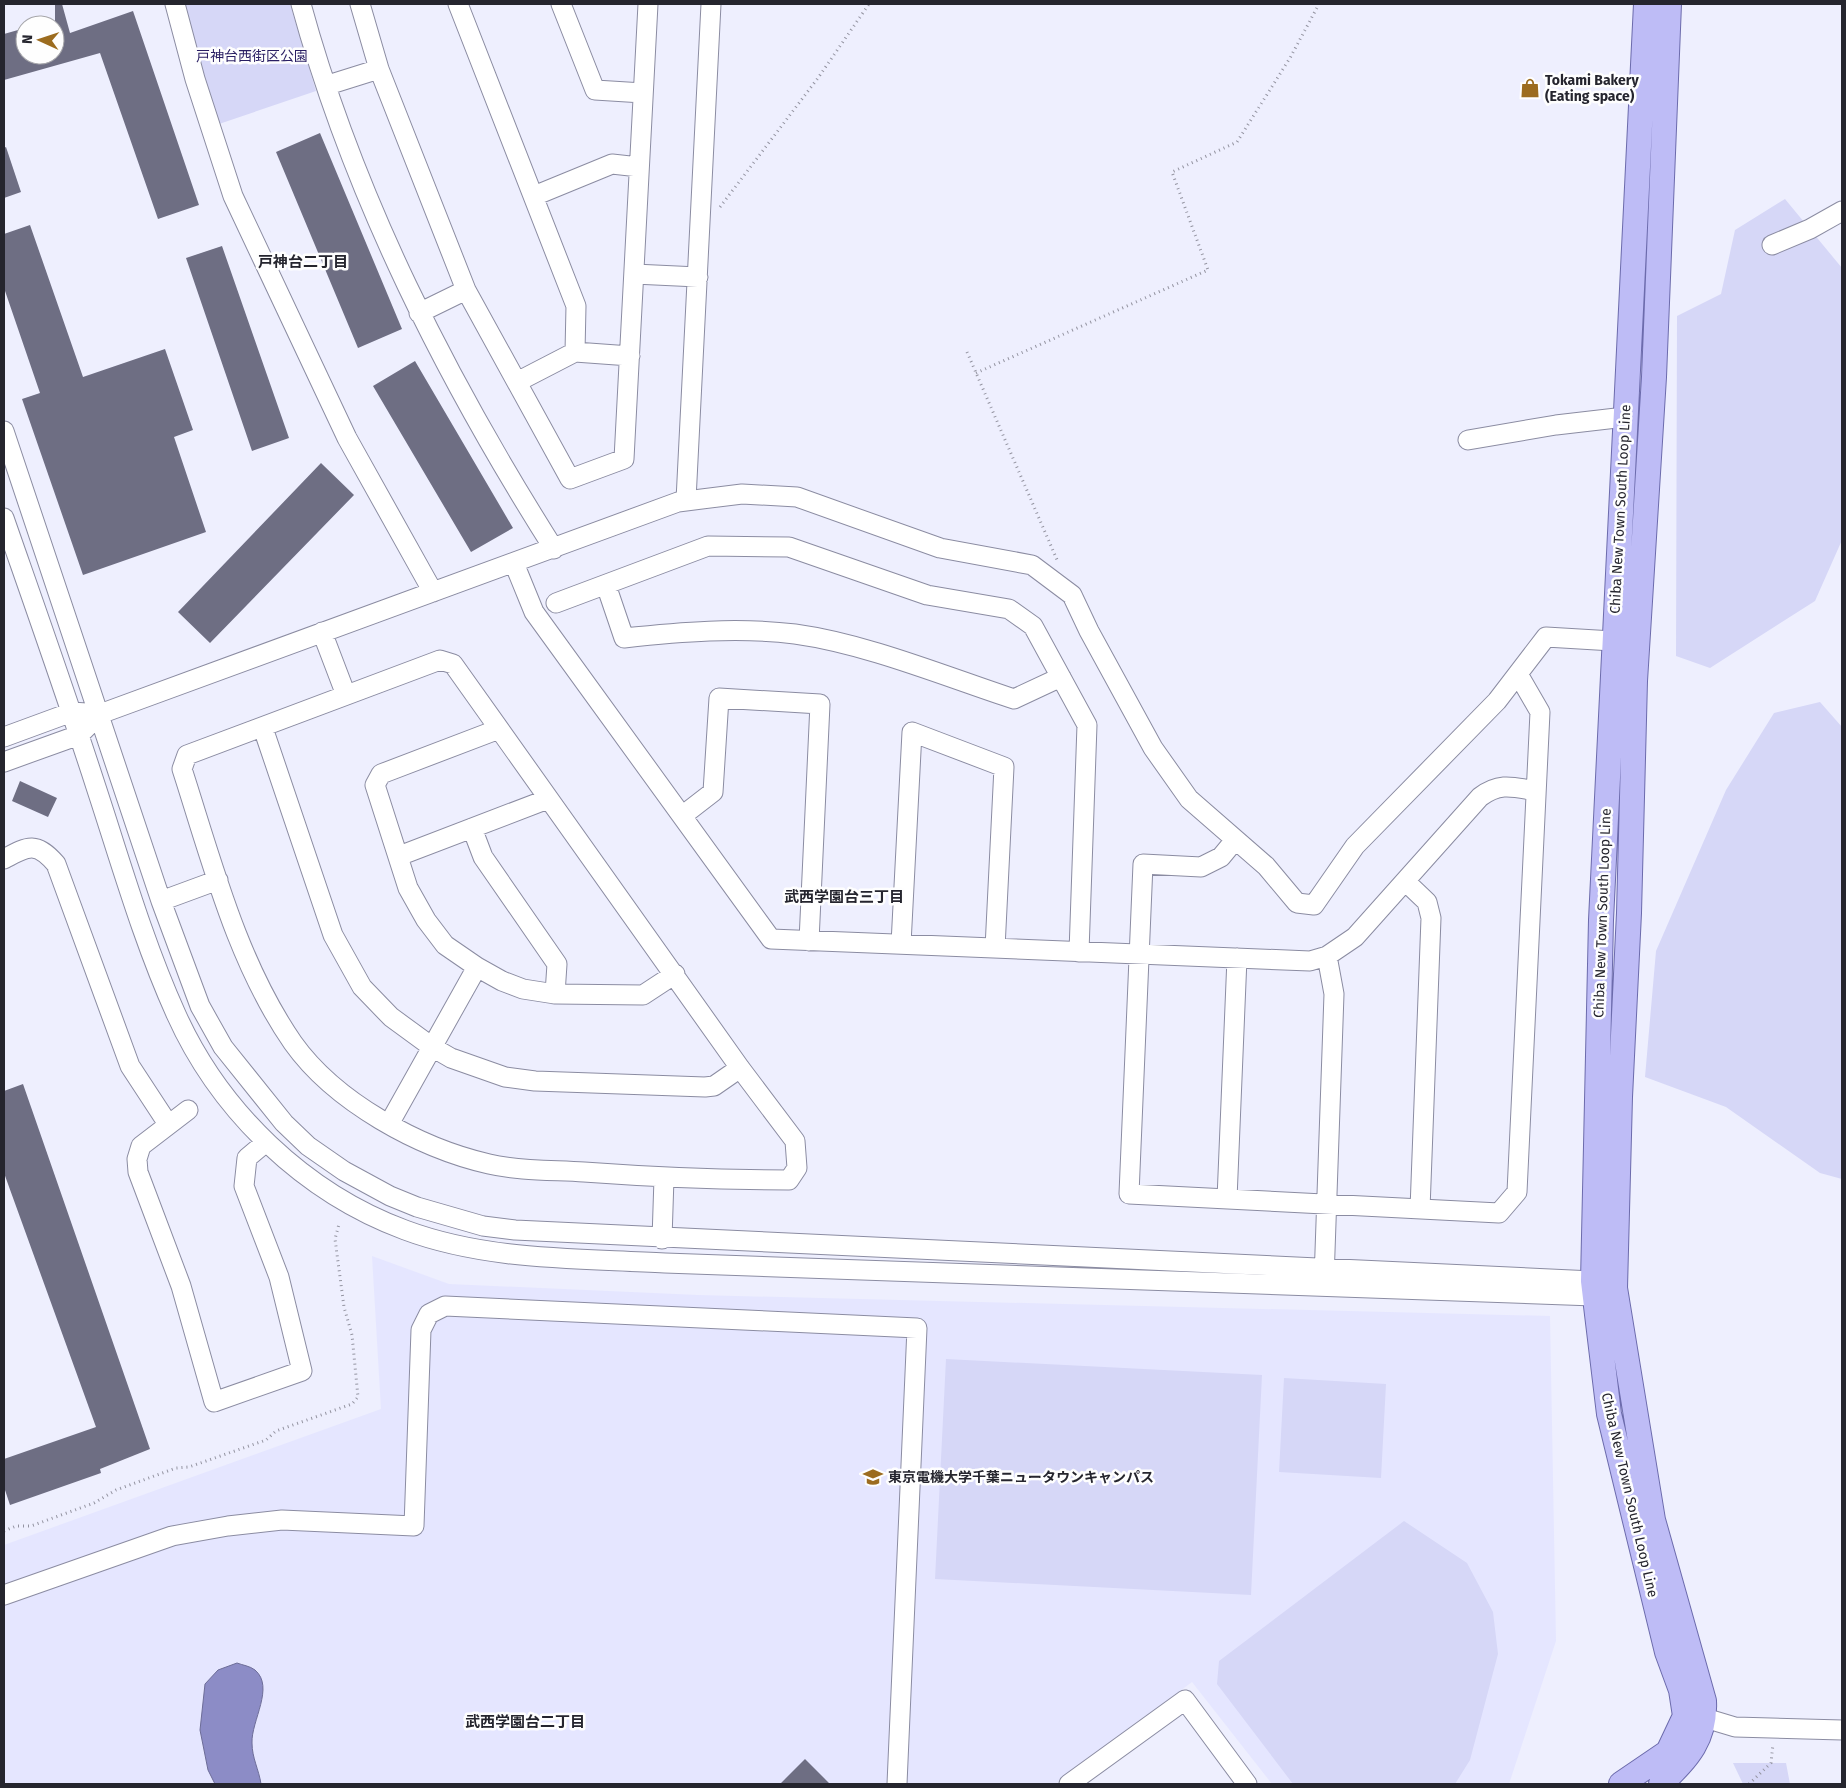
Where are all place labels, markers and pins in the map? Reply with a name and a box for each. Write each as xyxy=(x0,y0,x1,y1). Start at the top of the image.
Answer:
place label: Tokami Bakery (Eating space) xyxy=(1545,72,1639,105)
shop icon: Tokami Bakery (Eating space) xyxy=(1519,77,1541,99)
school or university icon: 東京電機大学千葉ニュータウンキャンパス xyxy=(862,1466,884,1488)
place label: 東京電機大学千葉ニュータウンキャンパス xyxy=(888,1469,1154,1486)

